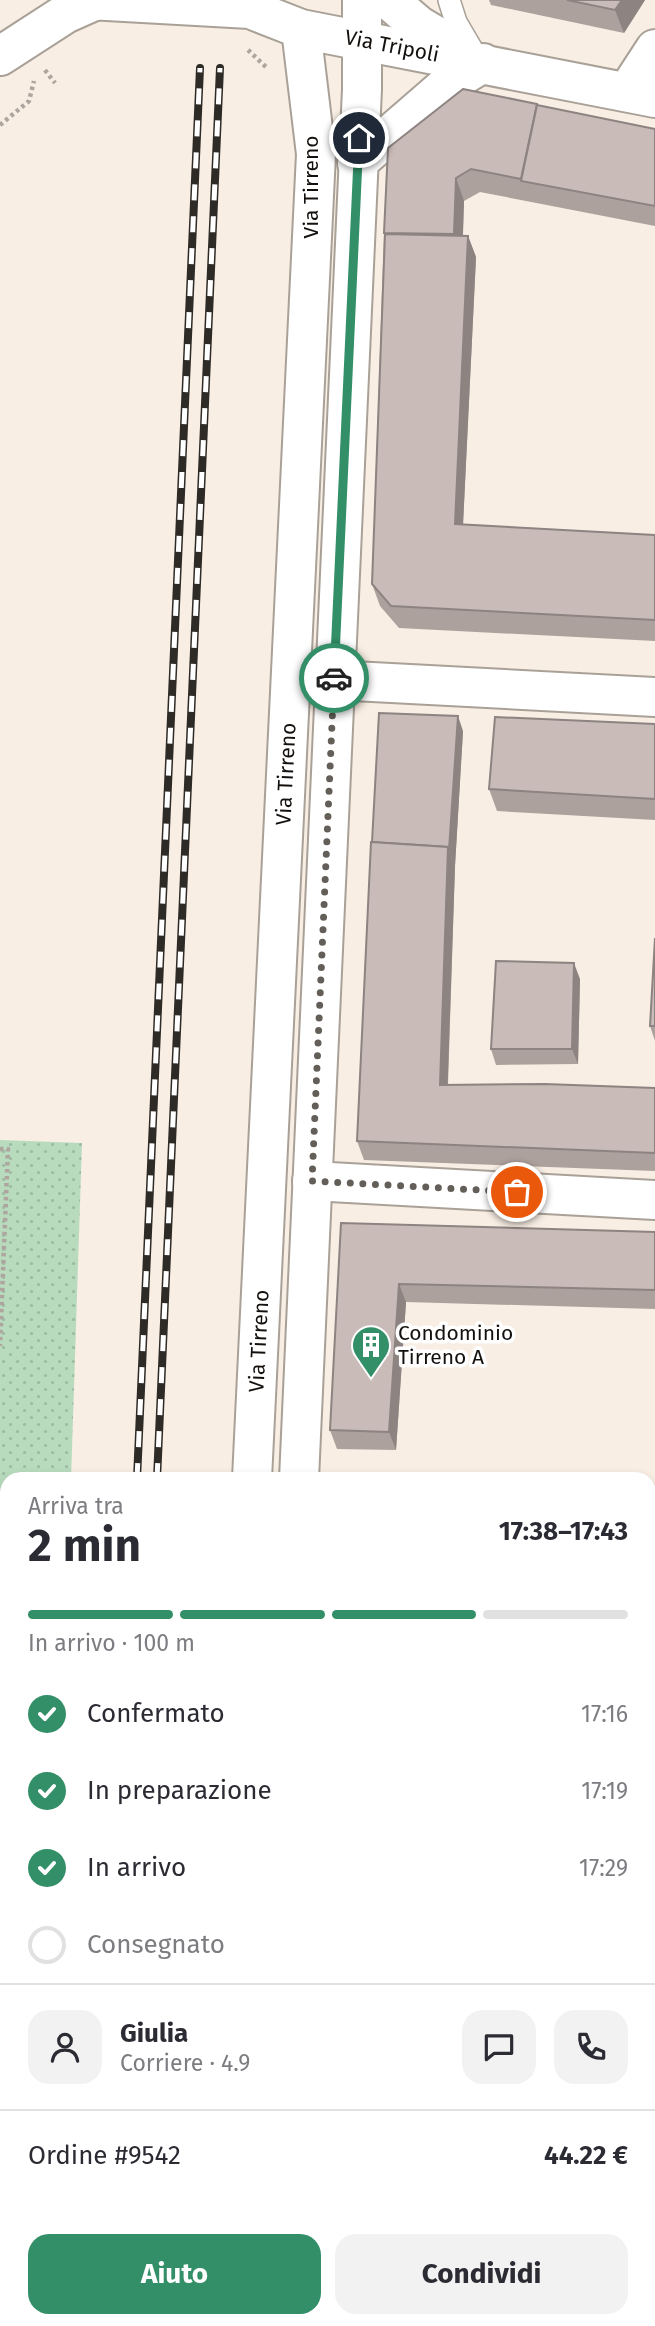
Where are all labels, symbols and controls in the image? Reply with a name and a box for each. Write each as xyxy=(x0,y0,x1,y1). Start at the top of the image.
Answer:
street label: Via Tripoli xyxy=(343,24,441,68)
pin xyxy=(329,108,389,168)
icon: home xyxy=(340,119,378,157)
street label: Via Tirreno xyxy=(298,136,324,238)
courier xyxy=(299,643,369,713)
icon: car xyxy=(315,659,353,697)
street label: Via Tirreno xyxy=(270,722,302,826)
pin xyxy=(487,1162,547,1222)
icon: bag xyxy=(498,1173,536,1211)
street label: Via Tirreno xyxy=(243,1289,275,1393)
place label: Condominio Tirreno A xyxy=(398,1320,513,1370)
building icon: Condominio Tirreno A xyxy=(350,1324,392,1379)
text: Arriva tra xyxy=(28,1492,124,1520)
text: 17:38–17:43 xyxy=(499,1516,628,1547)
text: 2 min xyxy=(28,1518,141,1573)
text: In arrivo · 100 m xyxy=(28,1629,195,1657)
icon: check xyxy=(28,1695,66,1733)
text: Confermato xyxy=(87,1698,225,1729)
text: 17:16 xyxy=(581,1700,628,1728)
icon: check xyxy=(28,1772,66,1810)
text: In preparazione xyxy=(87,1775,272,1806)
text: 17:19 xyxy=(581,1777,628,1805)
icon: check xyxy=(28,1849,66,1887)
text: In arrivo xyxy=(87,1852,186,1883)
text: 17:29 xyxy=(579,1854,628,1882)
text: Consegnato xyxy=(87,1929,225,1960)
button: person xyxy=(28,2010,102,2084)
button: chat xyxy=(462,2010,536,2084)
button: phone xyxy=(554,2010,628,2084)
text: Giulia xyxy=(120,2018,188,2049)
text: Corriere · 4.9 xyxy=(120,2049,250,2077)
text: Ordine #9542 xyxy=(28,2140,181,2171)
text: 44.22 € xyxy=(544,2140,628,2171)
button: Aiuto xyxy=(28,2234,321,2314)
button: Condividi xyxy=(335,2234,628,2314)

